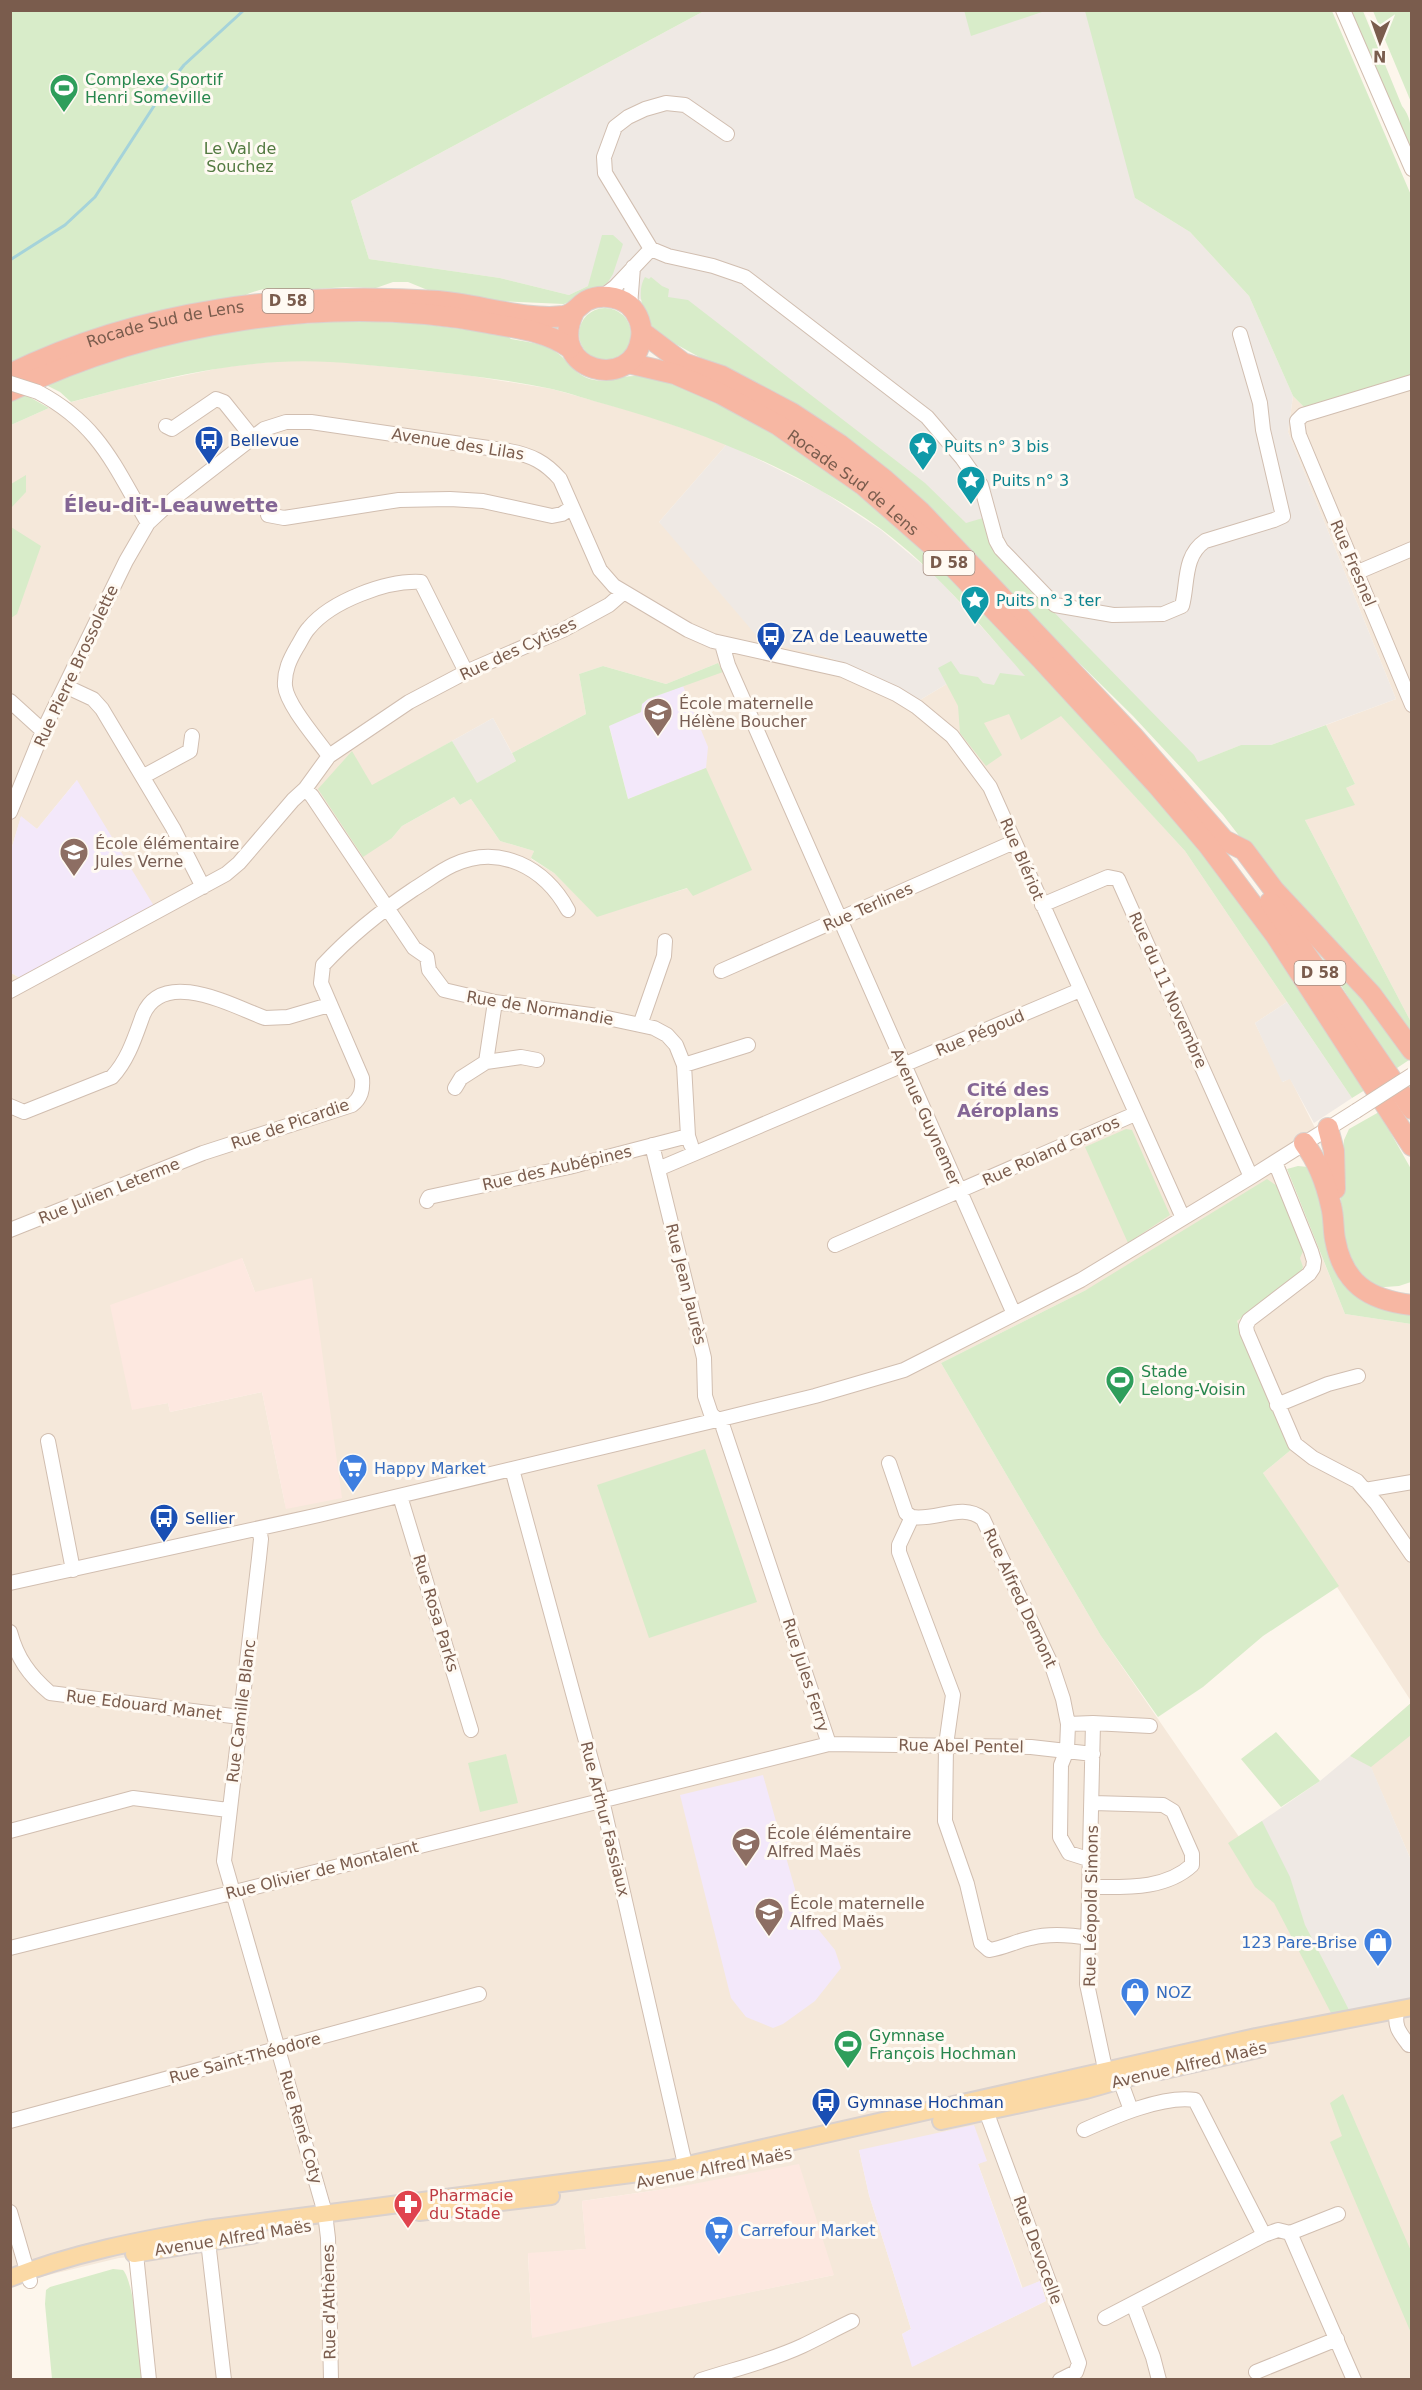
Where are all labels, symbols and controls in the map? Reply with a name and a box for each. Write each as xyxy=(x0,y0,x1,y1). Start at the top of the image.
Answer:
north arrow xyxy=(1350,12,1410,72)
text: N xyxy=(1373,47,1387,66)
place label: Complexe Sportif Henri Someville xyxy=(85,70,223,107)
sports icon: Complexe Sportif Henri Someville xyxy=(48,72,80,114)
park label: Le Val de Souchez xyxy=(204,139,276,176)
road number: D 58 xyxy=(262,289,314,313)
street label: Rocade Sud de Lens xyxy=(84,296,245,351)
bus stop icon: Bellevue xyxy=(193,424,225,466)
street label: Avenue des Lilas xyxy=(390,424,526,464)
street label: Rocade Sud de Lens xyxy=(784,425,923,539)
place icon: Puits n° 3 bis xyxy=(907,430,939,472)
place label: Bellevue xyxy=(230,431,299,450)
place label: Puits n° 3 bis xyxy=(944,437,1049,456)
place icon: Puits n° 3 xyxy=(955,464,987,506)
place label: Puits n° 3 xyxy=(992,471,1069,490)
district label: Éleu-dit-Leauwette xyxy=(64,493,278,517)
street label: Rue Fresnel xyxy=(1326,517,1380,609)
road number: D 58 xyxy=(924,551,974,575)
street label: Rue Pierre Brossolette xyxy=(30,582,122,750)
place icon: Puits n° 3 ter xyxy=(959,584,991,626)
place label: Puits n° 3 ter xyxy=(996,591,1101,610)
street label: Rue des Cytises xyxy=(457,614,579,684)
bus stop icon: ZA de Leauwette xyxy=(755,620,787,662)
place label: ZA de Leauwette xyxy=(792,627,928,646)
place label: École maternelle Hélène Boucher xyxy=(679,694,814,731)
school or university icon: École maternelle Hélène Boucher xyxy=(642,696,674,738)
street label: Rue Blériot xyxy=(996,815,1048,903)
place label: École élémentaire Jules Verne xyxy=(94,834,239,871)
school or university icon: École élémentaire Jules Verne xyxy=(58,836,90,878)
street label: Rue Terlines xyxy=(820,879,916,935)
street label: Rue du 11 Novembre xyxy=(1125,909,1211,1071)
road number: D 58 xyxy=(1294,961,1346,985)
street label: Rue de Normandie xyxy=(465,987,615,1029)
street label: Rue Pégoud xyxy=(933,1006,1027,1060)
street label: Avenue Guynemer xyxy=(887,1045,965,1189)
district label: Cité des Aéroplans xyxy=(957,1079,1059,1121)
street label: Rue de Picardie xyxy=(228,1095,352,1153)
street label: Rue Roland Garros xyxy=(979,1112,1123,1190)
street label: Rue des Aubépines xyxy=(480,1142,634,1194)
street label: Rue Julien Leterme xyxy=(36,1154,182,1228)
street label: Rue Jean Jaurès xyxy=(662,1221,710,1347)
place label: Stade Lelong-Voisin xyxy=(1141,1362,1246,1399)
sports icon: Stade Lelong-Voisin xyxy=(1104,1364,1136,1406)
supermarket icon: Happy Market xyxy=(337,1452,369,1494)
place label: Happy Market xyxy=(374,1459,486,1478)
bus stop icon: Sellier xyxy=(148,1502,180,1544)
place label: Sellier xyxy=(185,1509,235,1528)
street label: Rue Alfred Demont xyxy=(979,1525,1061,1671)
street label: Rue Rosa Parks xyxy=(409,1552,463,1674)
street label: Rue Jules Ferry xyxy=(779,1616,833,1734)
street label: Rue Camille Blanc xyxy=(223,1638,259,1784)
street label: Rue Edouard Manet xyxy=(65,1686,223,1724)
street label: Rue Abel Pentel xyxy=(898,1735,1024,1757)
street label: Rue Arthur Fassiaux xyxy=(577,1739,633,1899)
place label: École élémentaire Alfred Maës xyxy=(767,1824,911,1861)
street label: Rue Léopold Simons xyxy=(1080,1825,1102,1987)
school or university icon: École élémentaire Alfred Maës xyxy=(730,1826,762,1868)
street label: Rue Olivier de Montalent xyxy=(224,1837,420,1903)
place label: École maternelle Alfred Maës xyxy=(790,1894,925,1931)
school or university icon: École maternelle Alfred Maës xyxy=(753,1896,785,1938)
shop icon: 123 Pare-Brise xyxy=(1362,1926,1394,1968)
place label: 123 Pare-Brise xyxy=(1241,1933,1357,1952)
shop icon: NOZ xyxy=(1119,1976,1151,2018)
place label: NOZ xyxy=(1156,1983,1192,2002)
place label: Gymnase François Hochman xyxy=(869,2026,1016,2063)
sports icon: Gymnase François Hochman xyxy=(832,2028,864,2070)
street label: Rue Saint-Théodore xyxy=(167,2029,323,2087)
street label: Avenue Alfred Maës xyxy=(1110,2038,1268,2092)
street label: Rue René Coty xyxy=(276,2068,326,2186)
bus stop icon: Gymnase Hochman xyxy=(810,2086,842,2128)
place label: Gymnase Hochman xyxy=(847,2093,1004,2112)
street label: Avenue Alfred Maës xyxy=(634,2144,794,2192)
place label: Pharmacie du Stade xyxy=(429,2186,513,2223)
pharmacy icon: Pharmacie du Stade xyxy=(392,2188,424,2230)
street label: Rue Devocelle xyxy=(1010,2193,1066,2307)
supermarket icon: Carrefour Market xyxy=(703,2214,735,2256)
street label: Avenue Alfred Maës xyxy=(153,2216,313,2260)
place label: Carrefour Market xyxy=(740,2221,876,2240)
street label: Rue d'Athènes xyxy=(318,2244,340,2360)

